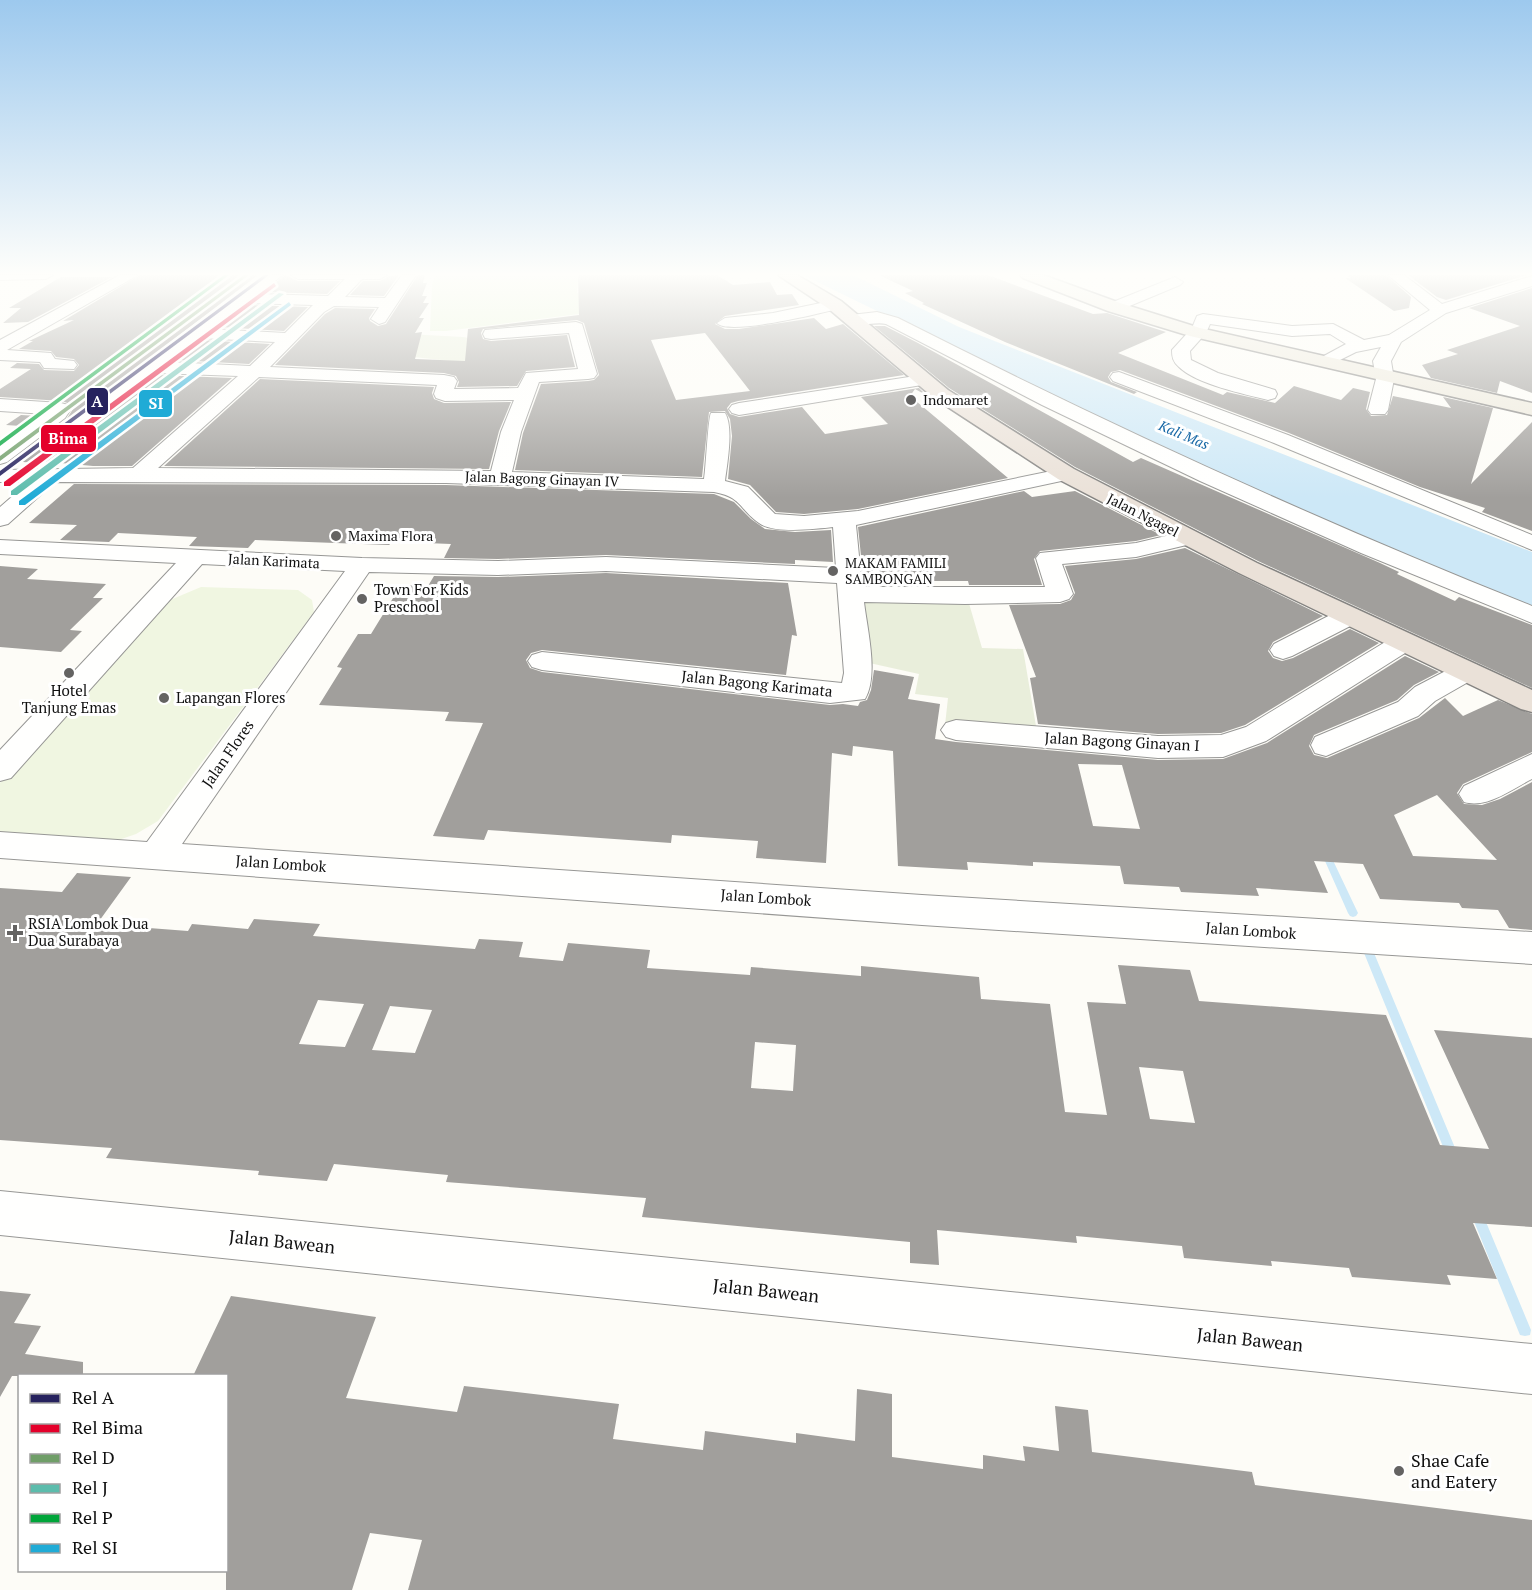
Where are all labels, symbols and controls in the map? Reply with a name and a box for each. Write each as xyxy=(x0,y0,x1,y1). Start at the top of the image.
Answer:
line badge: A xyxy=(86,387,109,416)
line badge: SI xyxy=(138,389,173,418)
text: A xyxy=(91,390,103,412)
place label: Indomaret xyxy=(923,390,989,409)
text: SI xyxy=(149,392,163,414)
marker: Indomaret xyxy=(904,393,918,407)
water label: Kali Mas xyxy=(1155,415,1212,454)
line badge: Bima xyxy=(40,424,97,453)
text: Bima xyxy=(48,427,88,449)
street label: Jalan Bagong Ginayan IV xyxy=(465,466,620,491)
street label: Jalan Ngagel xyxy=(1104,488,1182,541)
place label: Maxima Flora xyxy=(348,526,433,545)
marker: Maxima Flora xyxy=(329,529,343,543)
street label: Jalan Karimata xyxy=(228,549,320,572)
place label: MAKAM FAMILI SAMBONGAN xyxy=(845,553,946,588)
marker: MAKAM FAMILI SAMBONGAN xyxy=(826,564,840,578)
place label: Town For Kids Preschool xyxy=(374,579,469,616)
marker: Town For Kids Preschool xyxy=(355,592,369,606)
street label: Jalan Bagong Karimata xyxy=(680,665,834,701)
marker: Hotel Tanjung Emas xyxy=(62,666,76,680)
place label: Hotel Tanjung Emas xyxy=(22,680,116,717)
place label: Lapangan Flores xyxy=(176,687,286,707)
marker: Lapangan Flores xyxy=(157,691,171,705)
street label: Jalan Flores xyxy=(197,716,258,791)
street label: Jalan Bagong Ginayan I xyxy=(1044,727,1200,755)
street label: Jalan Lombok xyxy=(235,850,327,876)
street label: Jalan Lombok xyxy=(720,884,812,910)
place label: RSIA Lombok Dua Dua Surabaya xyxy=(28,913,149,950)
street label: Jalan Lombok xyxy=(1205,917,1297,943)
marker: RSIA Lombok Dua Dua Surabaya xyxy=(6,924,24,942)
street label: Jalan Bawean xyxy=(228,1223,337,1259)
street label: Jalan Bawean xyxy=(712,1272,821,1308)
street label: Jalan Bawean xyxy=(1196,1321,1305,1357)
legend xyxy=(18,1374,228,1572)
text: Rel A xyxy=(72,1385,115,1409)
text: Rel Bima xyxy=(72,1415,143,1439)
text: Rel D xyxy=(72,1445,115,1469)
place label: Shae Cafe and Eatery xyxy=(1411,1448,1498,1493)
marker: Shae Cafe and Eatery xyxy=(1392,1464,1406,1478)
text: Rel J xyxy=(72,1475,108,1499)
text: Rel P xyxy=(72,1505,113,1529)
text: Rel SI xyxy=(72,1535,118,1559)

